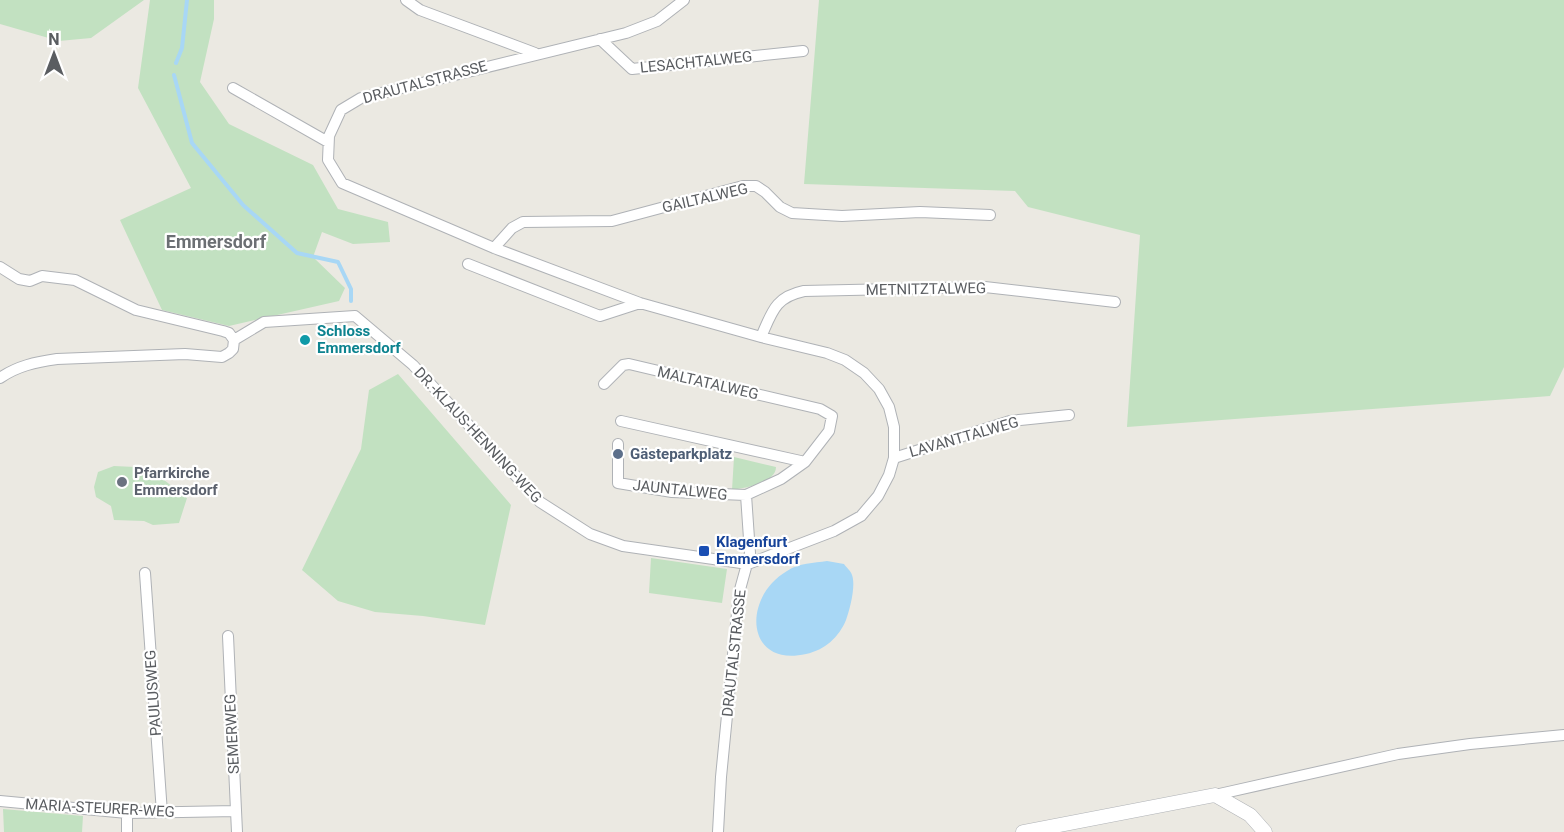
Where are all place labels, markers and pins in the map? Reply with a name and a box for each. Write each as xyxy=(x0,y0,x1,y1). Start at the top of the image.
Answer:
place label: Schloss Emmersdorf xyxy=(317,322,401,357)
marker: Schloss Emmersdorf xyxy=(298,333,312,347)
place label: Gästeparkplatz xyxy=(630,445,733,463)
marker: Gästeparkplatz xyxy=(611,447,625,461)
place label: Pfarrkirche Emmersdorf xyxy=(134,464,218,499)
marker: Pfarrkirche Emmersdorf xyxy=(115,475,129,489)
place label: Klagenfurt Emmersdorf xyxy=(716,533,800,568)
marker: Klagenfurt Emmersdorf xyxy=(697,544,711,558)

